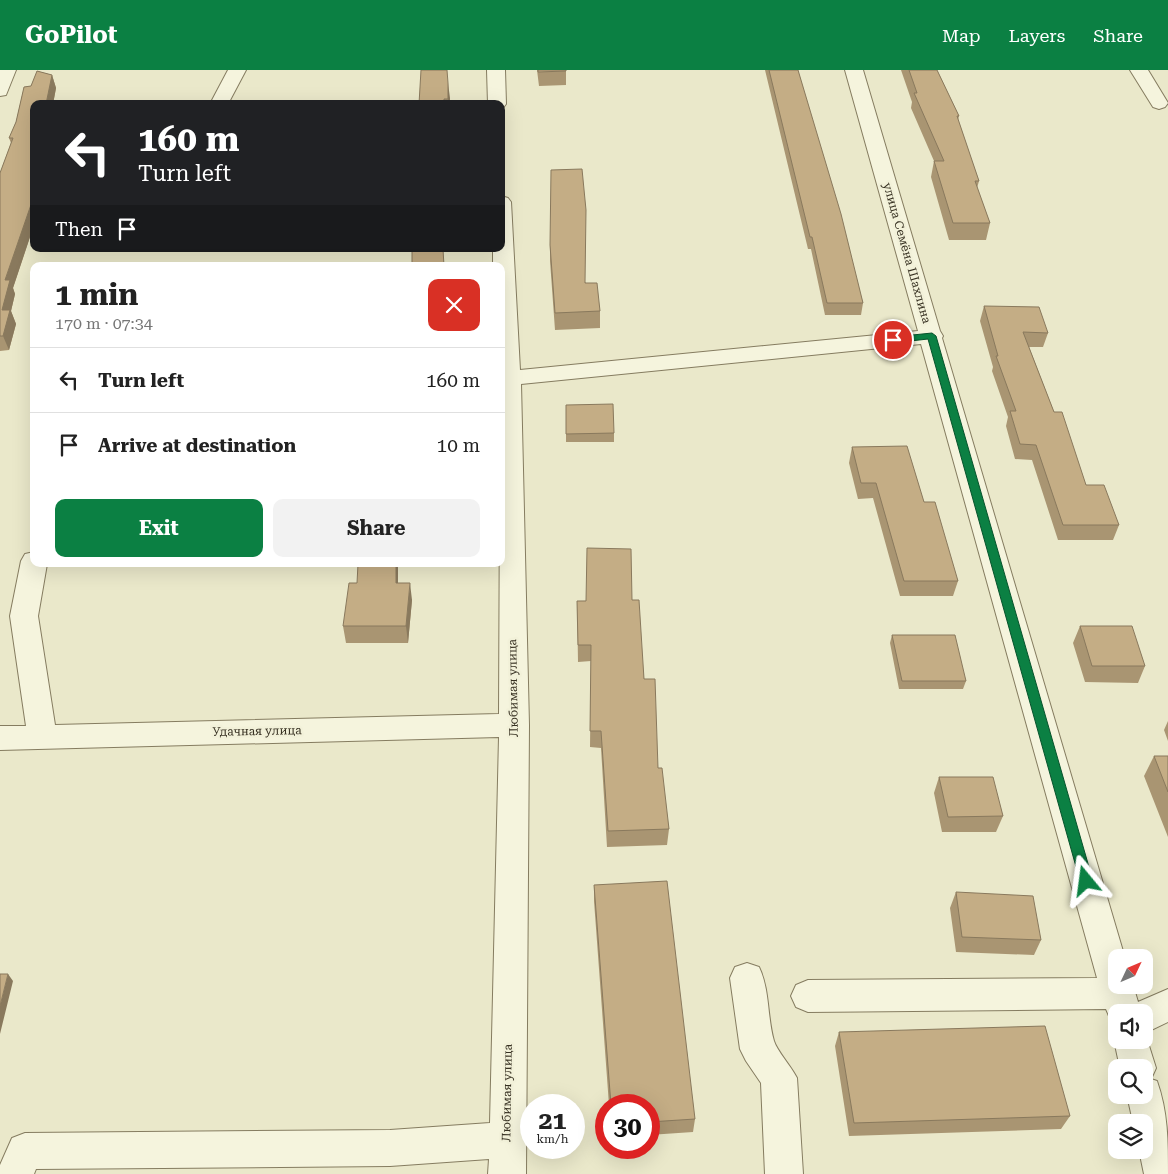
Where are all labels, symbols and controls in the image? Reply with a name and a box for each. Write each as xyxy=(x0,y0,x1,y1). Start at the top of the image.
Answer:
text: GoPilot xyxy=(25,21,117,49)
text: Map xyxy=(942,25,981,46)
text: Layers xyxy=(1009,25,1065,46)
text: Share xyxy=(1093,25,1143,46)
text: 160 m xyxy=(138,119,239,160)
icon: left xyxy=(55,120,120,185)
text: Turn left xyxy=(138,161,231,186)
street label: улица Семёна Шахлина xyxy=(880,181,934,326)
icon: arrive xyxy=(113,215,141,243)
text: Then xyxy=(55,218,103,241)
text: 1 min xyxy=(55,277,138,312)
button: close xyxy=(428,279,480,331)
text: 170 m · 07:34 xyxy=(55,314,153,333)
pin xyxy=(872,319,914,361)
icon: arrive xyxy=(879,326,907,354)
icon: left xyxy=(55,366,83,394)
text: Turn left xyxy=(98,369,184,392)
text: 160 m xyxy=(426,369,480,392)
icon: arrive xyxy=(55,431,83,459)
text: Arrive at destination xyxy=(98,434,296,457)
text: 10 m xyxy=(437,434,480,457)
button: Exit xyxy=(55,499,263,557)
button: Share xyxy=(273,499,480,557)
street label: Любимая улица xyxy=(505,638,521,737)
street label: Удачная улица xyxy=(212,723,302,739)
position arrow xyxy=(1059,854,1111,906)
north arrow xyxy=(1108,949,1152,994)
map controls xyxy=(1108,949,1153,1159)
button: sound xyxy=(1108,1004,1153,1049)
street label: Любимая улица xyxy=(499,1043,515,1142)
button: search xyxy=(1108,1059,1153,1104)
speed limit sign: 30 xyxy=(595,1094,660,1159)
text: 21 xyxy=(538,1106,567,1135)
button: layers xyxy=(1108,1114,1153,1159)
text: km/h xyxy=(536,1132,569,1146)

